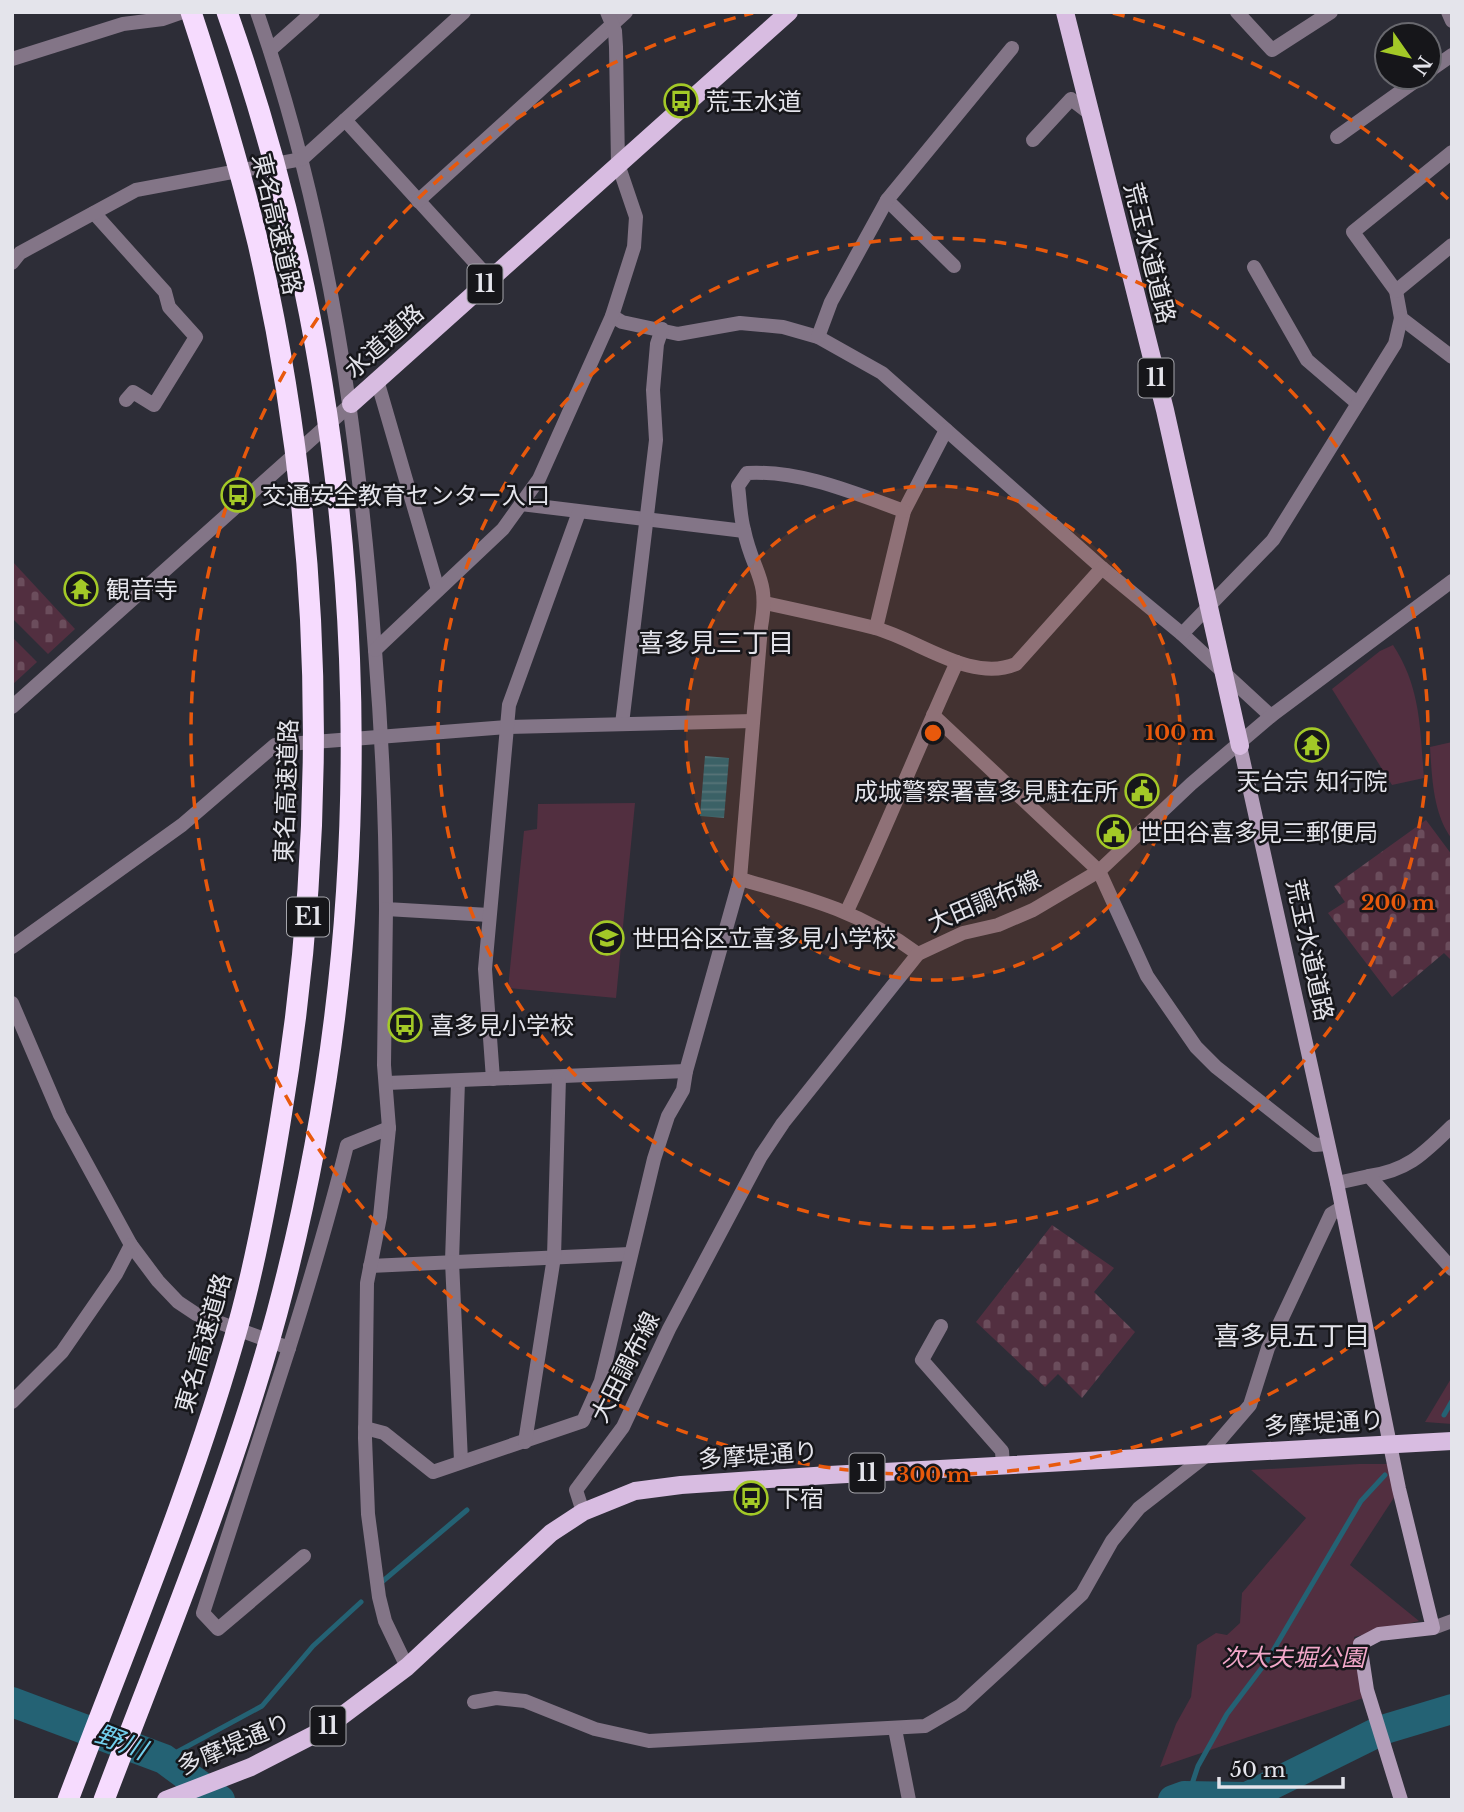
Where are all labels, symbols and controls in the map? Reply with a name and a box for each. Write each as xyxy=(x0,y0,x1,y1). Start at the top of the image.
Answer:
north arrow xyxy=(1373,21,1443,91)
text: N xyxy=(1407,51,1436,79)
bus stop icon: 荒玉水道 xyxy=(662,82,700,120)
place label: 荒玉水道 xyxy=(706,87,802,116)
street label: 東名高速道路 xyxy=(247,151,307,297)
street label: 荒玉水道道路 xyxy=(1119,180,1181,326)
road number: 11 xyxy=(468,264,503,304)
street label: 水道道路 xyxy=(339,298,429,384)
road number: 11 xyxy=(1138,358,1174,398)
bus stop icon: 交通安全教育センター入口 xyxy=(219,476,257,514)
place label: 交通安全教育センター入口 xyxy=(262,481,550,510)
temple icon: 観音寺 xyxy=(62,570,100,608)
place label: 観音寺 xyxy=(106,575,178,604)
district label: 喜多見三丁目 xyxy=(638,627,794,659)
street label: 東名高速道路 xyxy=(269,719,303,863)
text: 100 m xyxy=(1145,720,1215,746)
centre of rings xyxy=(921,721,945,745)
temple icon: 天台宗 知行院 xyxy=(1293,726,1331,764)
place label: 天台宗 知行院 xyxy=(1237,767,1387,796)
public building icon: 成城警察署喜多見駐在所 xyxy=(1123,772,1161,810)
place label: 成城警察署喜多見駐在所 xyxy=(854,777,1118,806)
public building icon: 世田谷喜多見三郵便局 xyxy=(1095,813,1133,851)
place label: 世田谷喜多見三郵便局 xyxy=(1138,818,1378,847)
street label: 大田調布線 xyxy=(923,864,1045,938)
street label: 荒玉水道道路 xyxy=(1281,877,1339,1023)
text: 200 m xyxy=(1361,890,1435,916)
road number: E1 xyxy=(287,898,329,936)
school or university icon: 世田谷区立喜多見小学校 xyxy=(588,919,626,957)
place label: 世田谷区立喜多見小学校 xyxy=(632,924,896,953)
bus stop icon: 喜多見小学校 xyxy=(386,1006,424,1044)
place label: 喜多見小学校 xyxy=(430,1011,574,1040)
street label: 東名高速道路 xyxy=(169,1270,237,1416)
street label: 大田調布線 xyxy=(585,1307,665,1427)
district label: 喜多見五丁目 xyxy=(1214,1320,1370,1352)
street label: 多摩堤通り xyxy=(1263,1405,1385,1441)
street label: 多摩堤通り xyxy=(697,1436,819,1474)
road number: 11 xyxy=(850,1454,884,1492)
text: 300 m xyxy=(896,1462,970,1488)
bus stop icon: 下宿 xyxy=(732,1479,770,1517)
place label: 下宿 xyxy=(776,1484,824,1513)
park label: 次大夫堀公園 xyxy=(1221,1643,1368,1672)
street label: 多摩堤通り xyxy=(173,1707,295,1781)
road number: 11 xyxy=(310,1707,346,1746)
water label: 野川 xyxy=(91,1718,154,1767)
scale bar xyxy=(1219,1745,1343,1789)
text: 50 m xyxy=(1230,1757,1286,1783)

